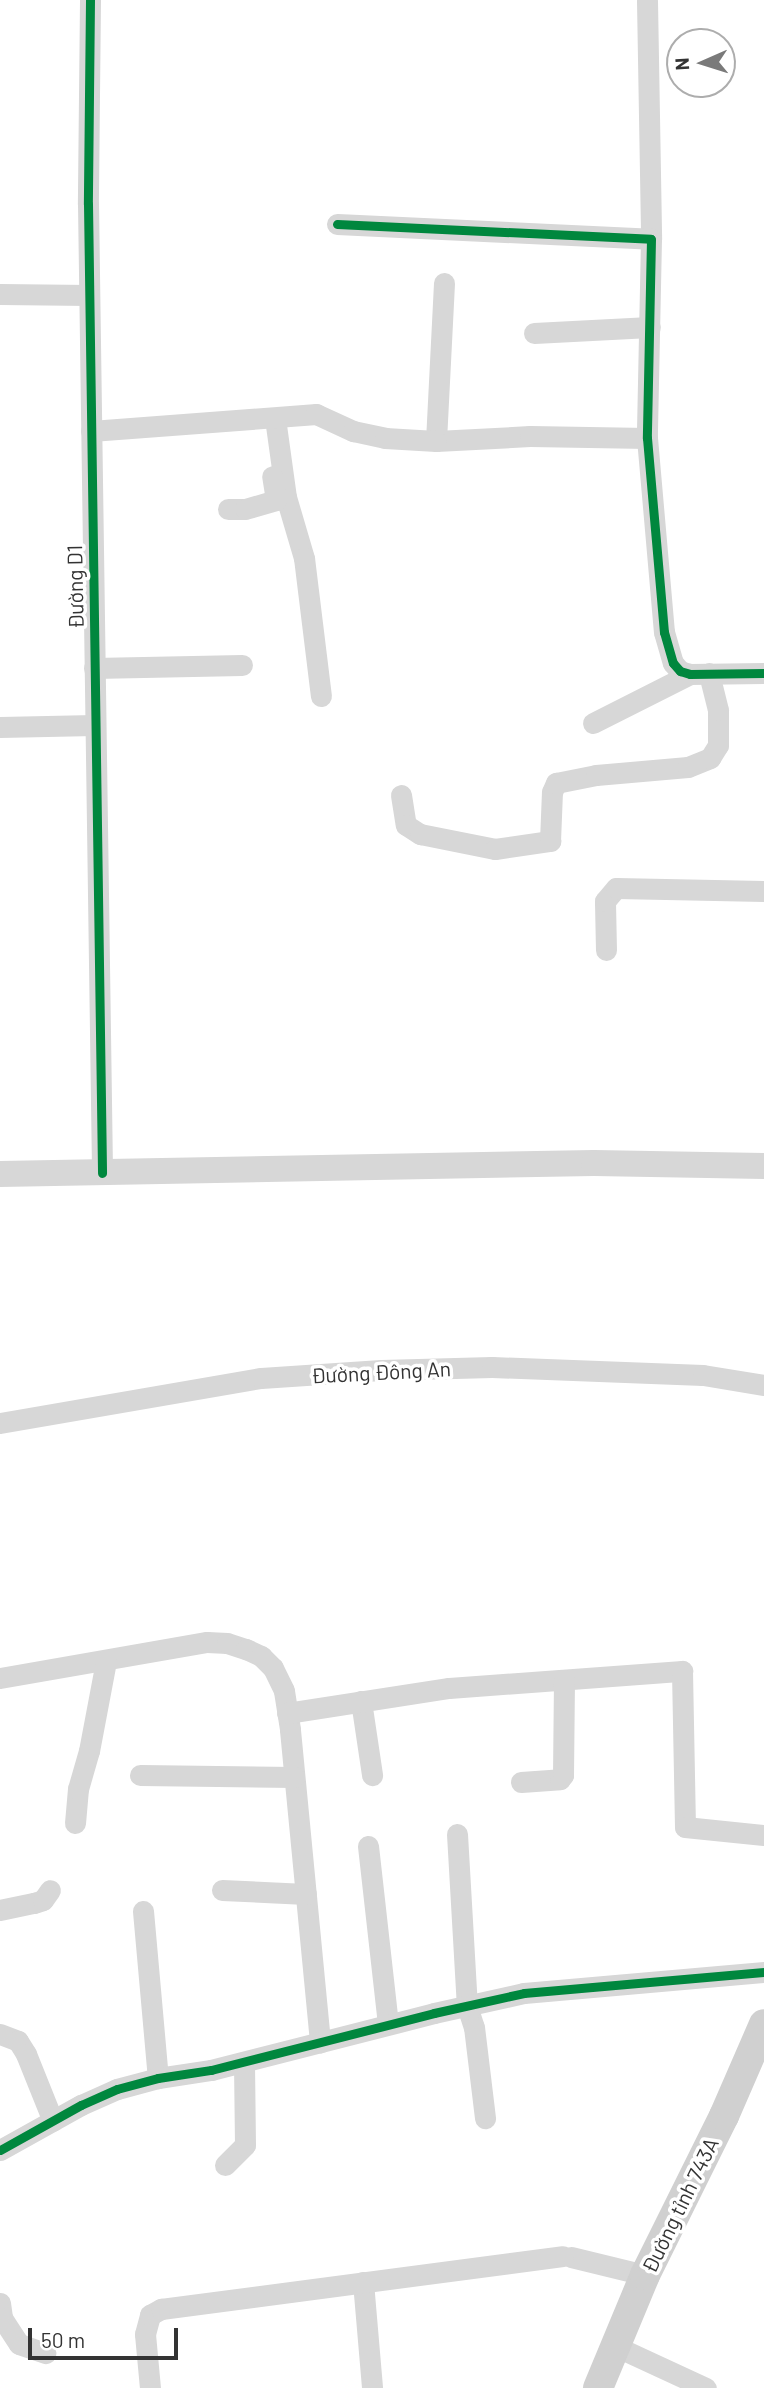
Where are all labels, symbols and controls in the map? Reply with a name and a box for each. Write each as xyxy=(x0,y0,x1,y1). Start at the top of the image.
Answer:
north arrow xyxy=(666,28,736,98)
text: N xyxy=(670,57,693,71)
street label: Đường D1 xyxy=(62,545,88,629)
street label: Đường Đông An xyxy=(311,1356,451,1388)
street label: Đường tỉnh 743A xyxy=(636,2133,724,2277)
scale bar xyxy=(32,2314,182,2358)
text: 50 m xyxy=(41,2327,85,2352)

